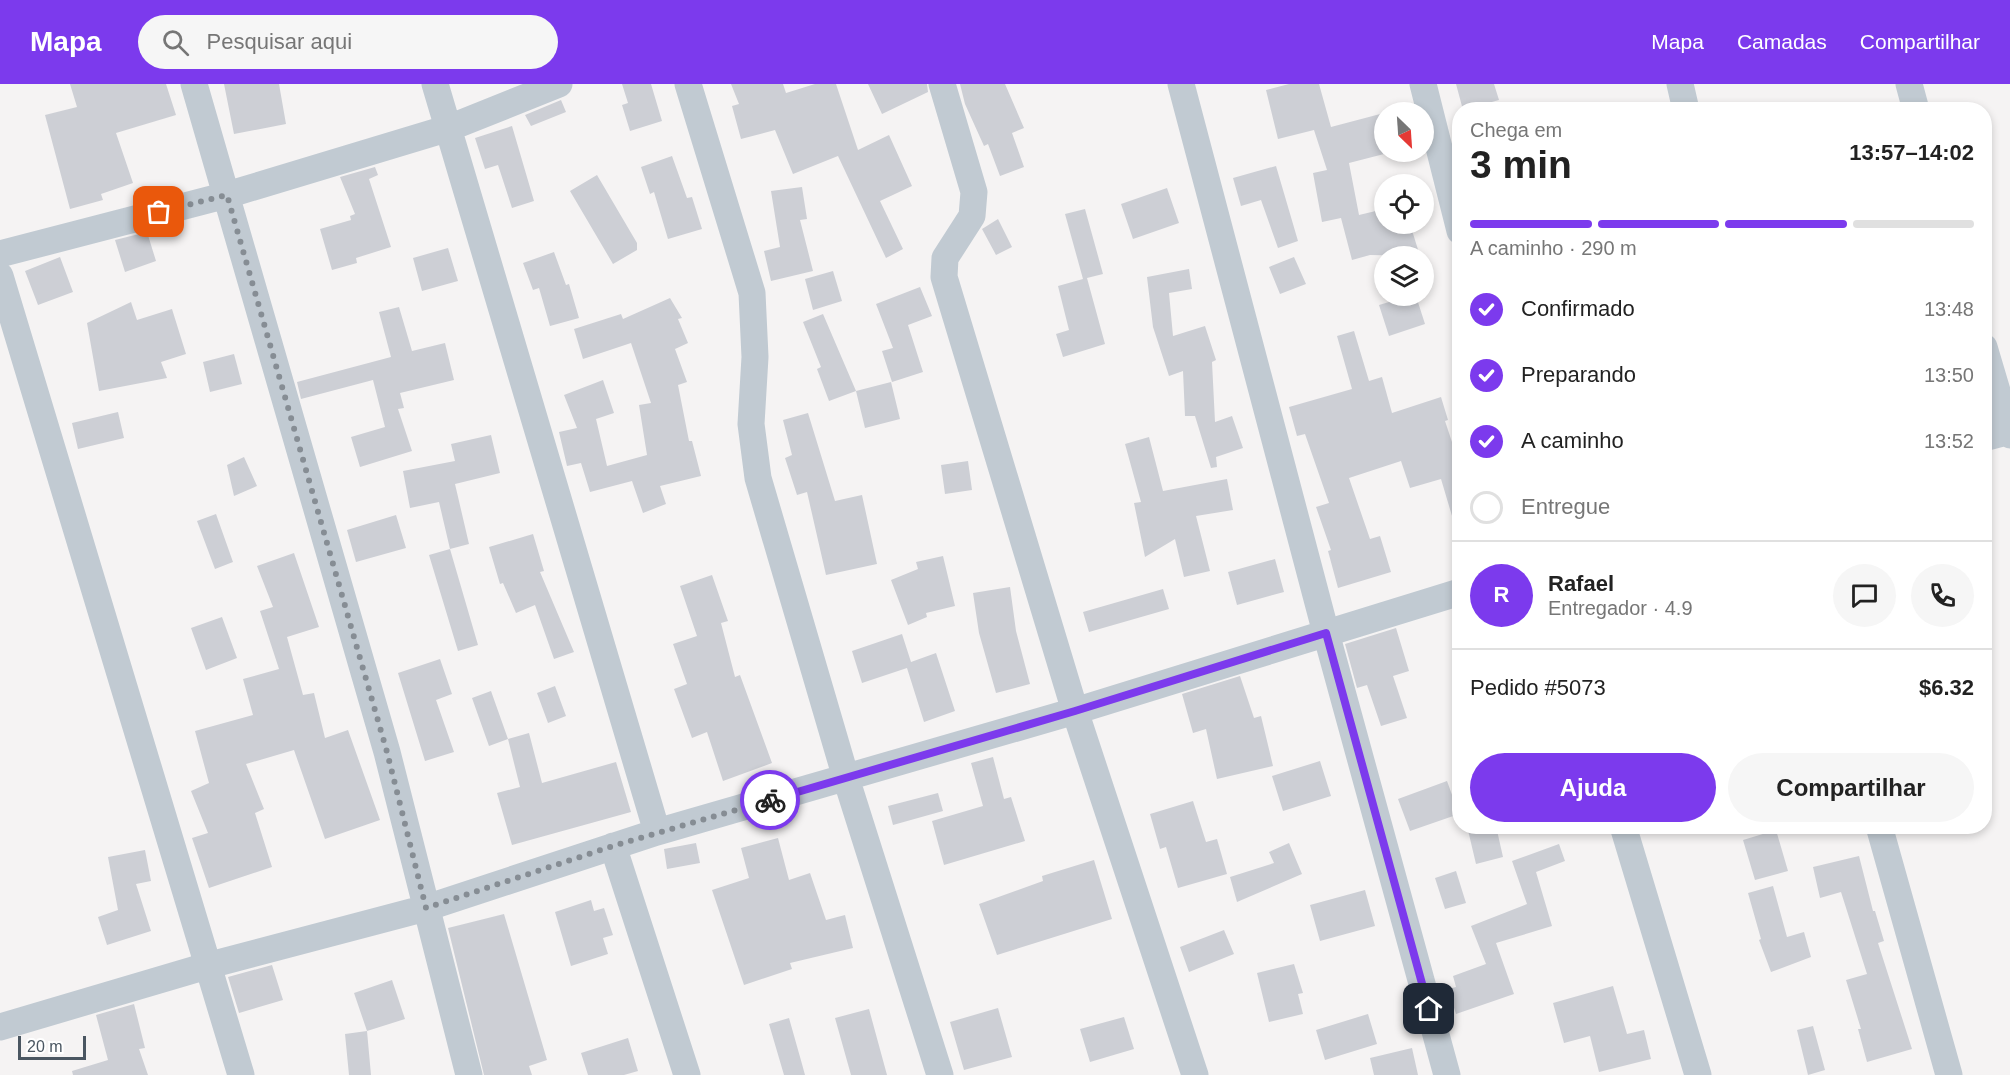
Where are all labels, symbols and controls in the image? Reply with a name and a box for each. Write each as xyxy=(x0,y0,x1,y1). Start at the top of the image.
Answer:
search box xyxy=(138,15,558,69)
text: Mapa xyxy=(30,26,102,57)
icon: search xyxy=(159,26,192,59)
text: Pesquisar aqui xyxy=(207,29,352,54)
text: Mapa xyxy=(1651,30,1704,53)
text: Camadas xyxy=(1737,30,1827,53)
text: Compartilhar xyxy=(1860,30,1980,53)
north arrow xyxy=(1374,102,1434,162)
map controls xyxy=(1374,102,1434,306)
text: Chega em xyxy=(1470,119,1562,141)
text: 13:57–14:02 xyxy=(1849,140,1974,165)
text: 3 min xyxy=(1470,143,1572,186)
button: locate xyxy=(1374,174,1434,234)
pin xyxy=(133,186,184,237)
icon: bag xyxy=(142,195,175,228)
text: A caminho · 290 m xyxy=(1470,237,1637,259)
button: layers xyxy=(1374,246,1434,306)
icon: check xyxy=(1470,293,1503,326)
text: Confirmado xyxy=(1521,296,1635,321)
text: 13:48 xyxy=(1924,298,1974,320)
icon: check xyxy=(1470,359,1503,392)
text: Preparando xyxy=(1521,362,1636,387)
text: 13:50 xyxy=(1924,364,1974,386)
icon: check xyxy=(1470,425,1503,458)
text: A caminho xyxy=(1521,428,1624,453)
text: 13:52 xyxy=(1924,430,1974,452)
text: Entregue xyxy=(1521,494,1610,519)
button: chat xyxy=(1833,564,1896,627)
button: phone xyxy=(1911,564,1974,627)
text: Rafael xyxy=(1548,571,1614,596)
text: R xyxy=(1494,582,1509,607)
text: Entregador · 4.9 xyxy=(1548,597,1693,619)
text: Pedido #5073 xyxy=(1470,675,1606,700)
text: $6.32 xyxy=(1919,675,1974,700)
button: Ajuda xyxy=(1470,753,1716,822)
button: Compartilhar xyxy=(1728,753,1974,822)
courier xyxy=(740,770,800,830)
icon: bike xyxy=(754,784,787,817)
pin xyxy=(1403,983,1454,1034)
icon: home xyxy=(1412,992,1445,1025)
scale bar xyxy=(18,1033,86,1060)
text: 20 m xyxy=(27,1038,63,1055)

